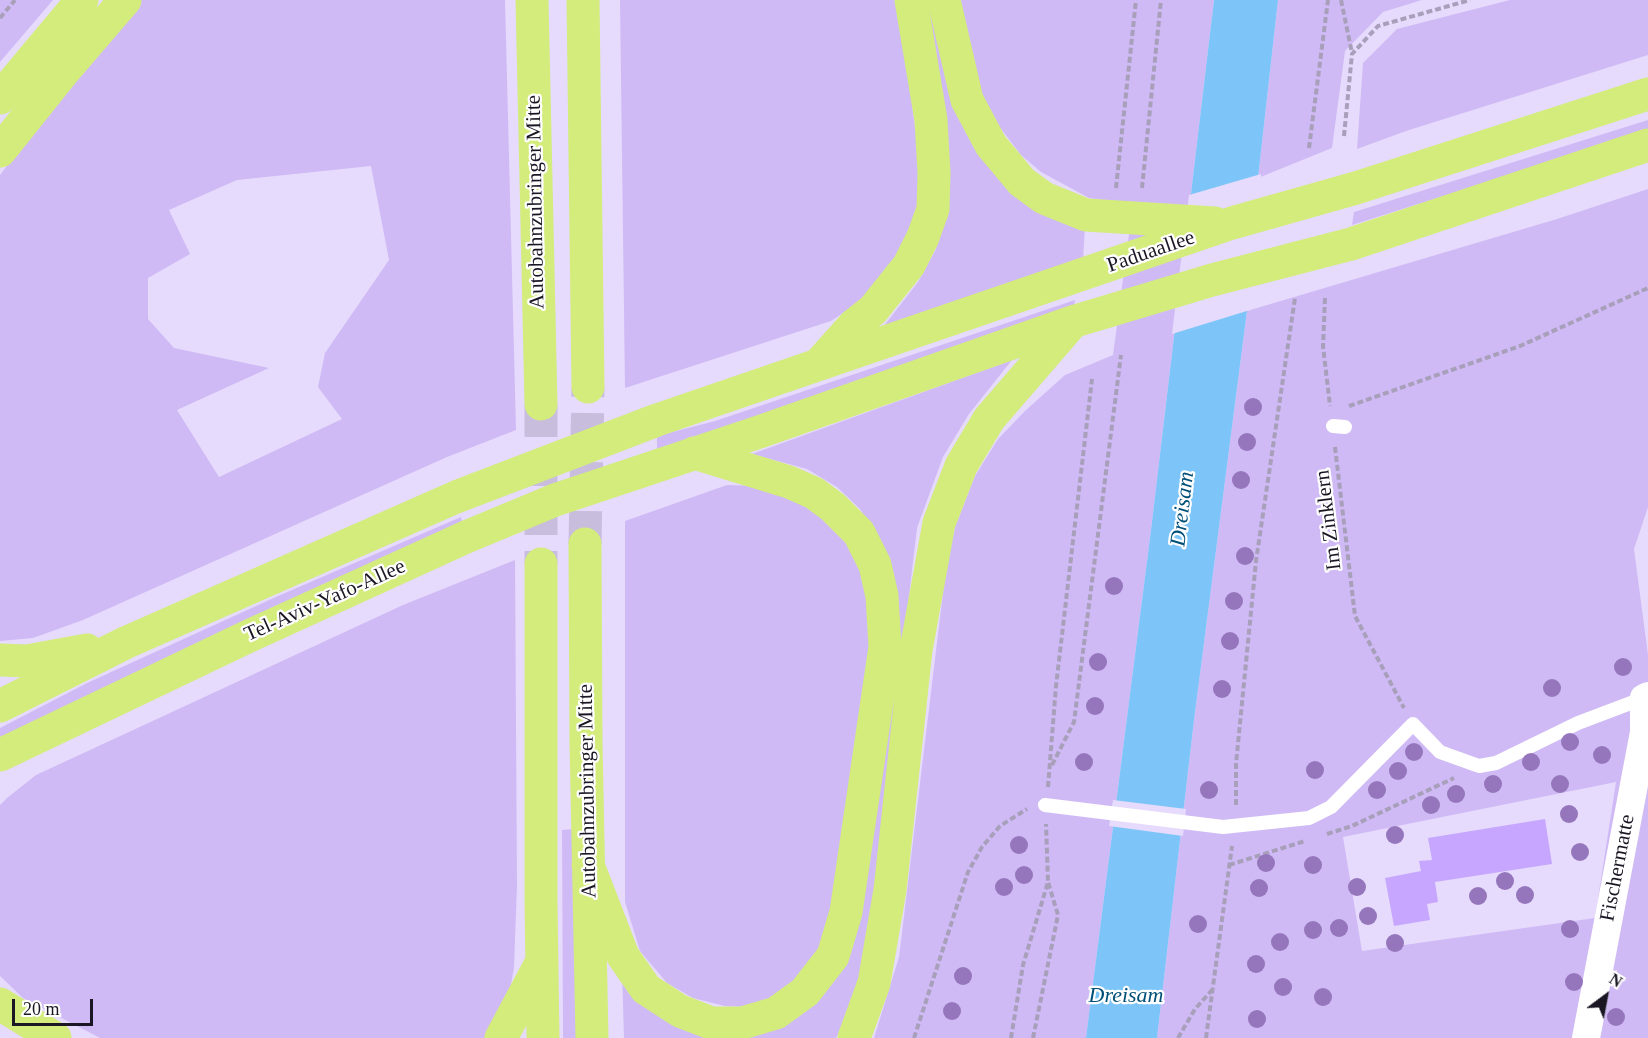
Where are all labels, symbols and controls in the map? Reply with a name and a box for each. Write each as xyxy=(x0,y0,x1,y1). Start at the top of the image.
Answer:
street label: Autobahnzubringer Mitte xyxy=(522,95,550,309)
street label: Paduaallee xyxy=(1104,225,1198,279)
street label: Im Zinklern xyxy=(1310,468,1348,572)
water label: Dreisam xyxy=(1165,470,1201,548)
street label: Tel-Aviv-Yafo-Allee xyxy=(241,554,409,648)
street label: Autobahnzubringer Mitte xyxy=(574,684,602,898)
street label: Fischermatte xyxy=(1595,812,1641,924)
north arrow xyxy=(1576,966,1636,1026)
text: N xyxy=(1606,970,1625,991)
water label: Dreisam xyxy=(1089,983,1163,1009)
scale bar xyxy=(15,987,96,1025)
text: 20 m xyxy=(23,999,60,1019)

